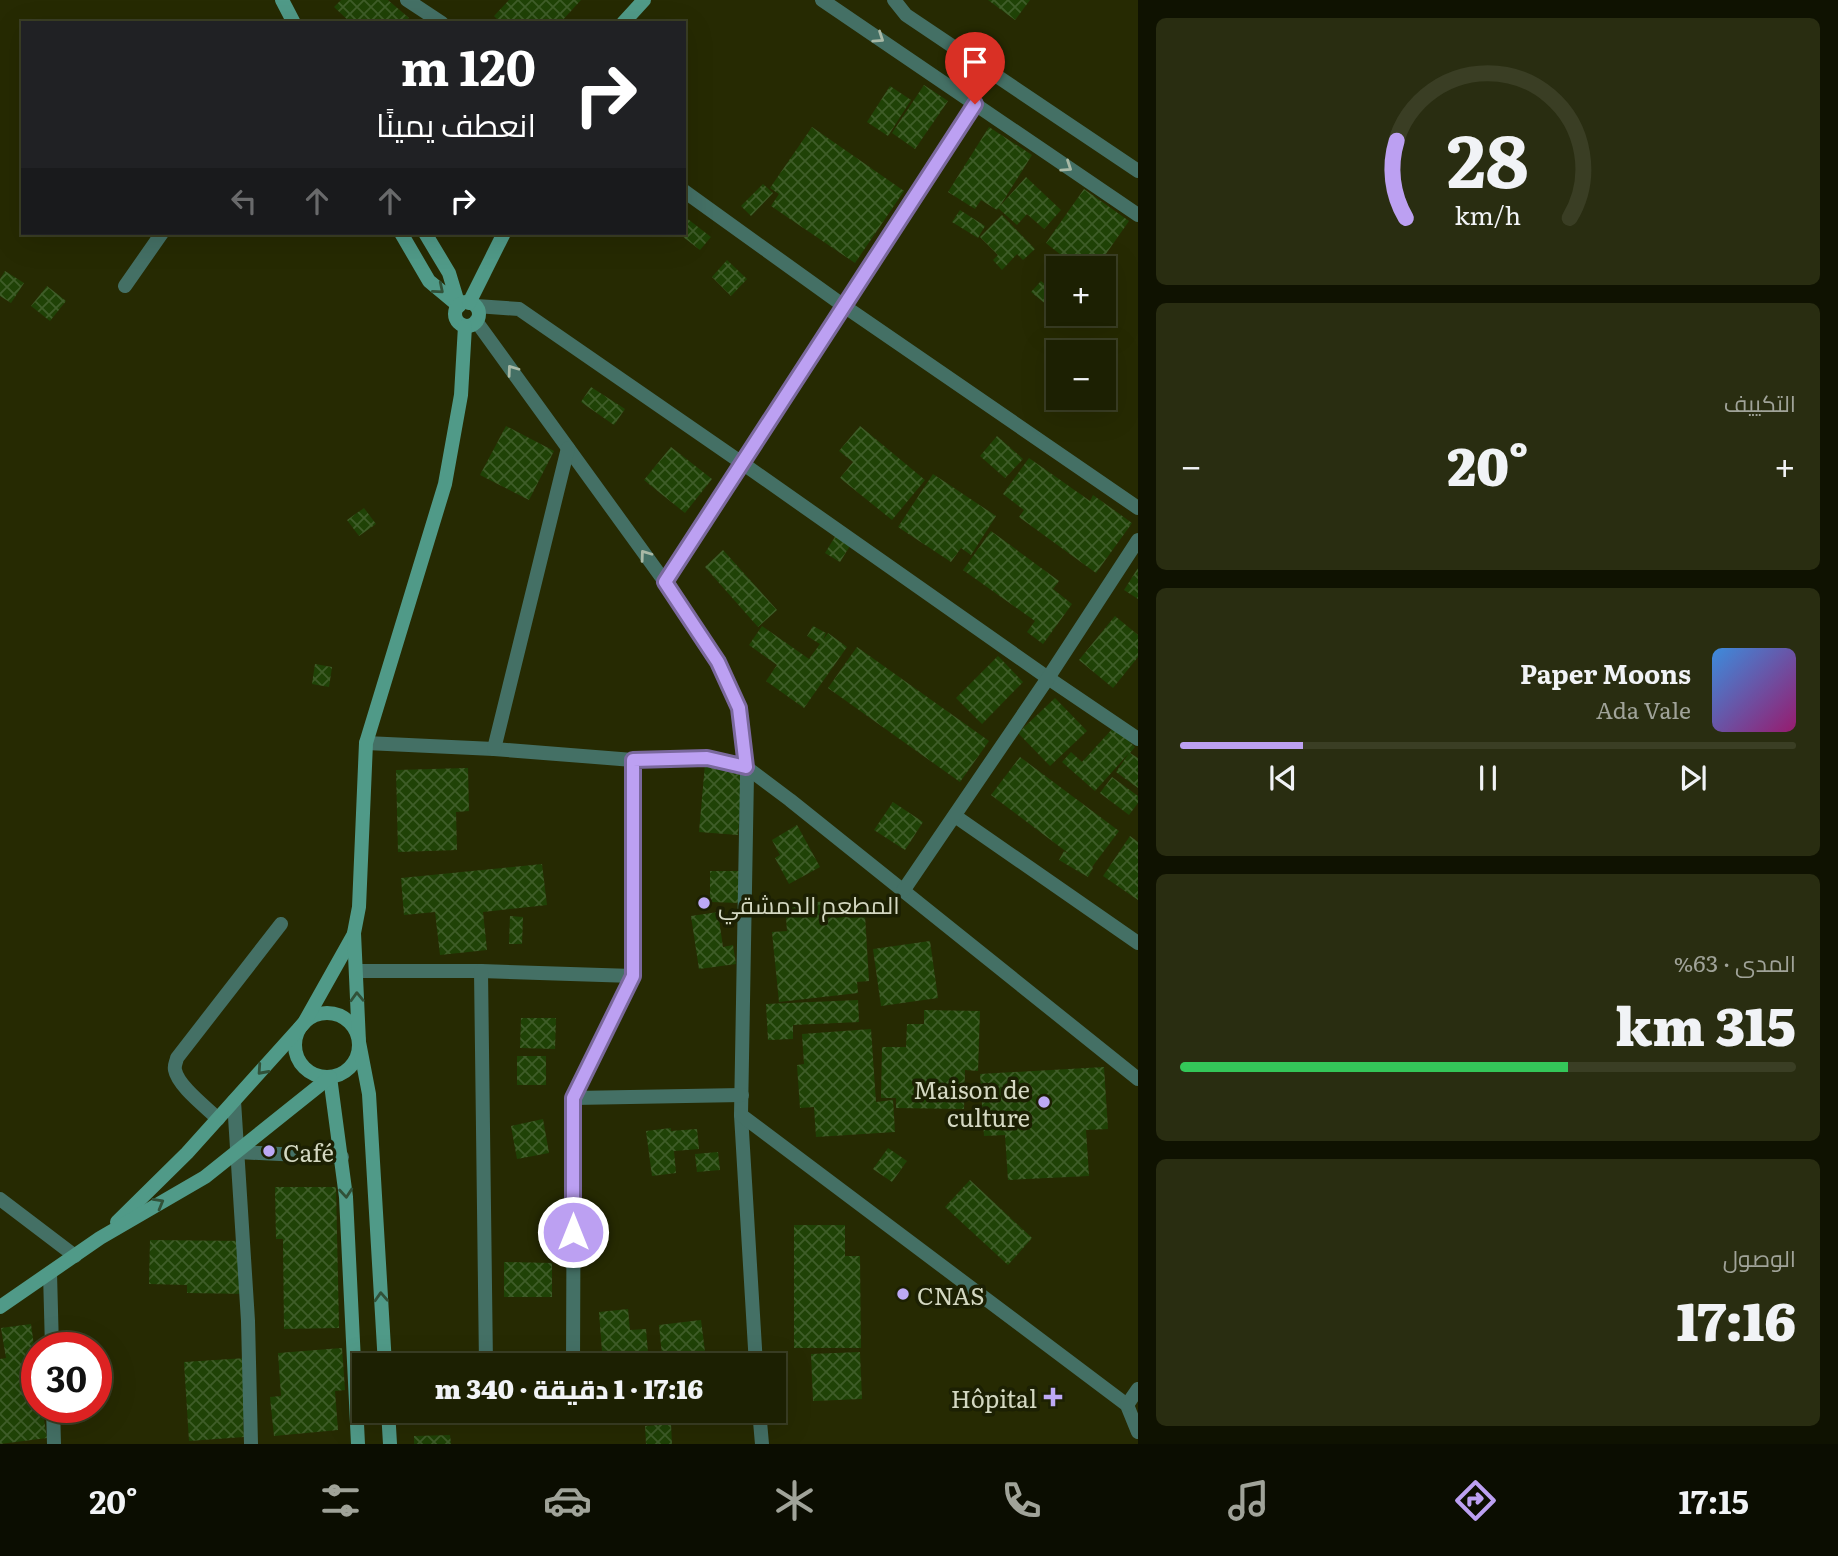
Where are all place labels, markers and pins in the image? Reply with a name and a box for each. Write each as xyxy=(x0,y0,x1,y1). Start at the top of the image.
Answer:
pin xyxy=(945,32,1005,104)
place label: المطعم الدمشقي xyxy=(718,886,900,925)
marker: المطعم الدمشقي xyxy=(696,895,712,911)
place label: Maison de culture xyxy=(913,1071,1030,1134)
marker: Maison de culture xyxy=(1036,1094,1052,1110)
place label: Café xyxy=(283,1134,334,1169)
marker: Café xyxy=(261,1143,277,1159)
place label: CNAS xyxy=(917,1277,985,1312)
marker: CNAS xyxy=(895,1286,911,1302)
place label: Hôpital xyxy=(951,1380,1037,1415)
marker: Hôpital xyxy=(1043,1387,1063,1407)

